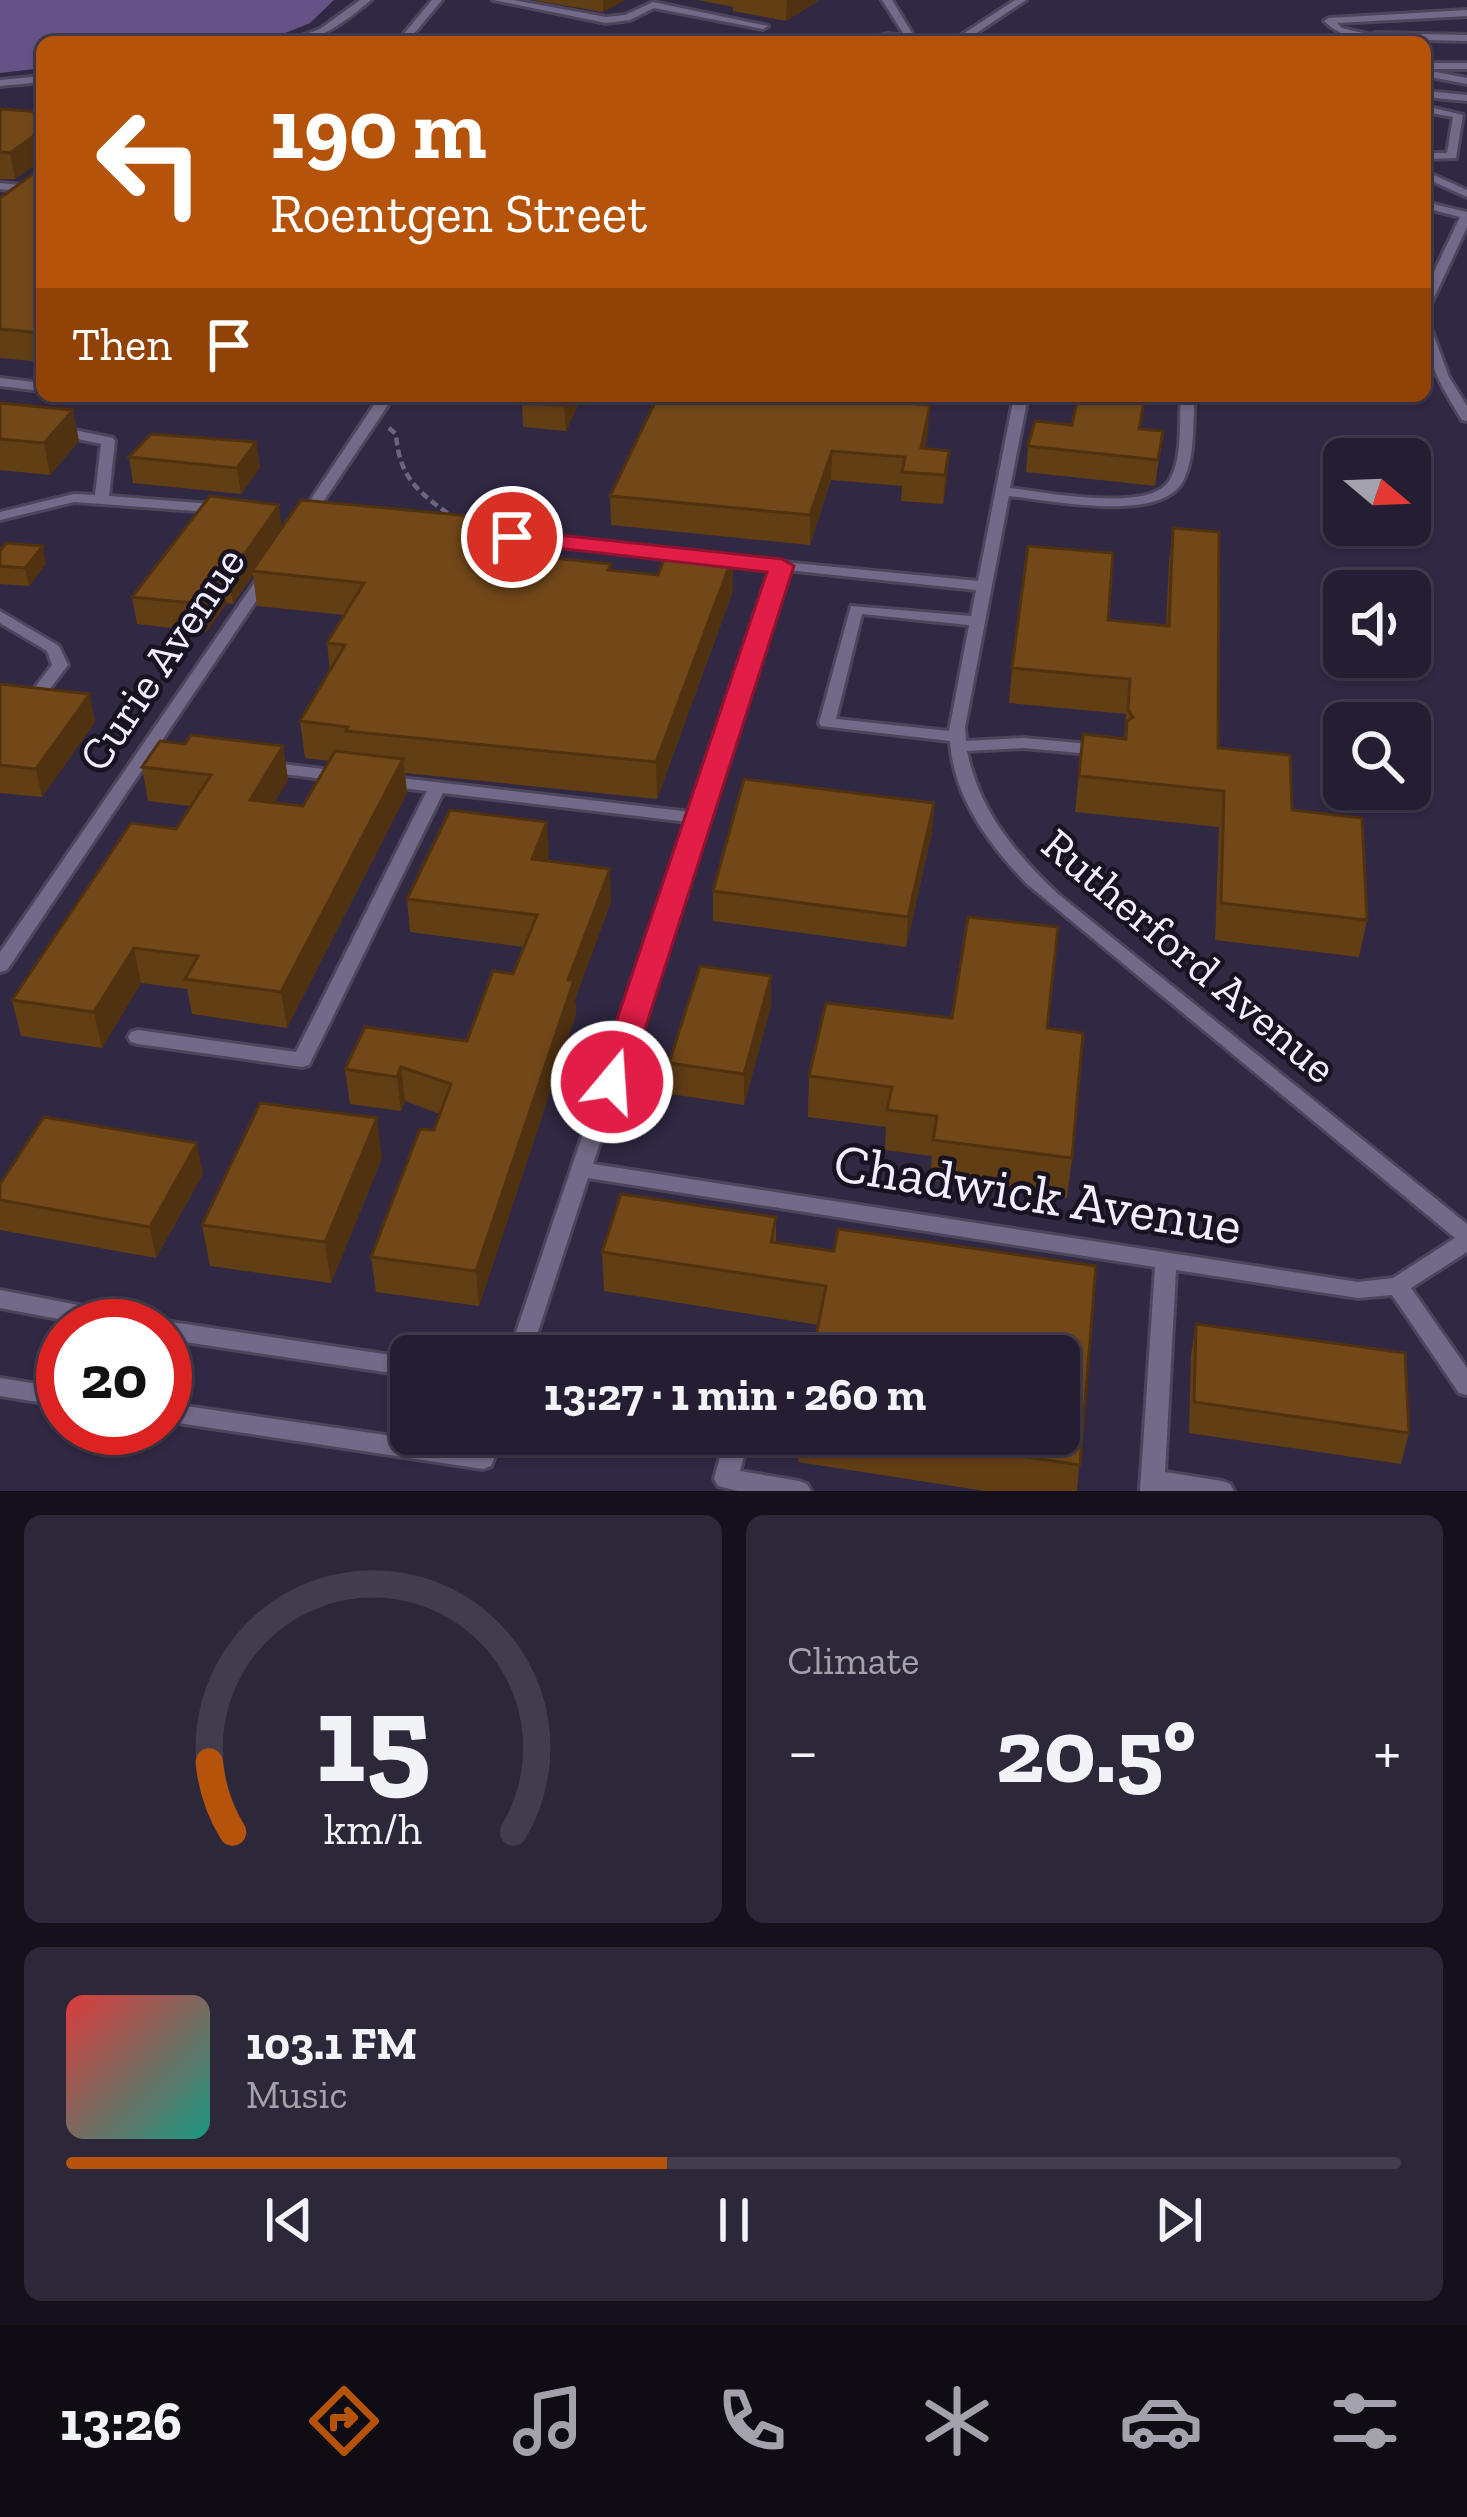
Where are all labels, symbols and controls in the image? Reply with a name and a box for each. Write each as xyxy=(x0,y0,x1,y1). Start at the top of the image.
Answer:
text: 190 m xyxy=(270,79,487,180)
icon: left xyxy=(72,84,228,240)
text: Roentgen Street xyxy=(270,181,647,246)
icon: arrive xyxy=(196,312,262,378)
text: Then xyxy=(72,318,172,372)
north arrow xyxy=(1323,438,1431,546)
map controls xyxy=(1323,438,1431,810)
pin xyxy=(461,486,563,588)
icon: arrive xyxy=(479,504,545,570)
street label: Curie Avenue xyxy=(67,537,257,781)
button: sound xyxy=(1323,570,1431,678)
button: search xyxy=(1323,702,1431,810)
street label: Rutherford Avenue xyxy=(1031,817,1347,1095)
position arrow xyxy=(549,1019,675,1145)
street label: Chadwick Avenue xyxy=(830,1130,1246,1258)
speed limit sign: 20 xyxy=(36,1299,192,1455)
text: 13:27 · 1 min · 260 m xyxy=(544,1368,926,1422)
text: Climate xyxy=(788,1637,919,1684)
text: 15 xyxy=(315,1663,431,1813)
text: 20.5° xyxy=(996,1697,1196,1805)
text: − xyxy=(788,1712,818,1791)
text: + xyxy=(1373,1712,1401,1791)
text: km/h xyxy=(324,1804,422,1855)
text: 103.1 FM xyxy=(246,2017,417,2071)
text: Music xyxy=(246,2071,348,2118)
icon: previous xyxy=(256,2187,322,2253)
icon: pause xyxy=(701,2187,767,2253)
icon: next xyxy=(1146,2187,1212,2253)
icon: directions xyxy=(302,2379,386,2463)
icon: music xyxy=(506,2379,590,2463)
icon: phone xyxy=(710,2379,794,2463)
icon: climate xyxy=(915,2379,999,2463)
icon: car xyxy=(1119,2379,1203,2463)
icon: filters xyxy=(1323,2379,1407,2463)
text: 13:26 xyxy=(60,2389,182,2454)

